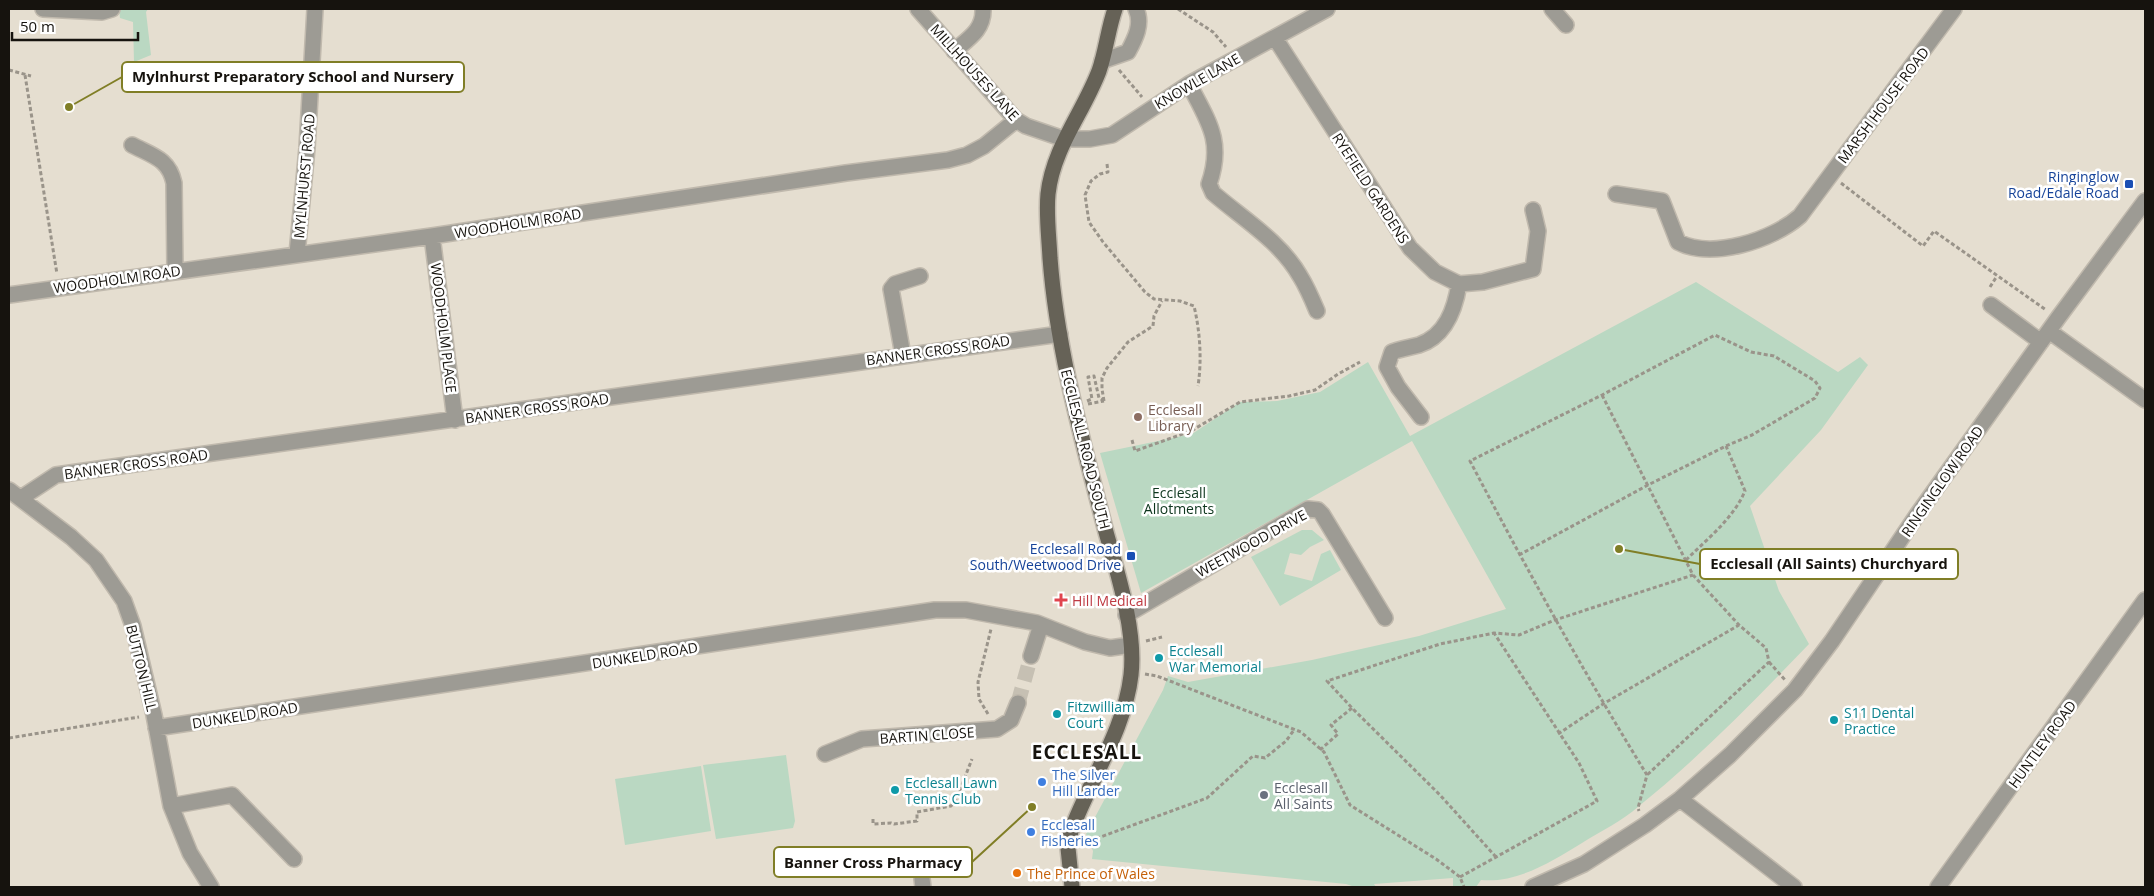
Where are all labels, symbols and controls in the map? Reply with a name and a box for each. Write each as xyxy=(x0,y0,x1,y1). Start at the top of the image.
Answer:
scale bar xyxy=(12,10,139,42)
text: 50 m xyxy=(20,16,55,36)
street label: MILLHOUSES LANE xyxy=(927,20,1023,124)
street label: MARSH HOUSE ROAD xyxy=(1833,43,1933,167)
street label: KNOWLE LANE xyxy=(1151,49,1243,113)
callout: Mylnhurst Preparatory School and Nursery xyxy=(122,62,464,92)
text: Mylnhurst Preparatory School and Nursery xyxy=(132,66,454,86)
street label: MYLNHURST ROAD xyxy=(289,113,319,239)
street label: RYEFIELD GARDENS xyxy=(1328,129,1414,247)
place label: Ringinglow Road/Edale Road xyxy=(2008,167,2119,202)
marker: Ringinglow Road/Edale Road xyxy=(2123,178,2135,190)
street label: WOODHOLM ROAD xyxy=(453,204,583,242)
street label: WOODHOLM ROAD xyxy=(52,261,182,297)
street label: WOODHOLM PLACE xyxy=(427,262,461,394)
street label: BANNER CROSS ROAD xyxy=(865,331,1011,369)
street label: ECCLESALL ROAD SOUTH xyxy=(1057,367,1115,531)
street label: BANNER CROSS ROAD xyxy=(464,389,610,427)
place label: Ecclesall Library xyxy=(1148,400,1202,435)
marker: Ecclesall Library xyxy=(1132,411,1144,423)
street label: RINGINGLOW ROAD xyxy=(1897,422,1987,540)
street label: BANNER CROSS ROAD xyxy=(63,445,209,483)
park label: Ecclesall Allotments xyxy=(1144,483,1215,518)
street label: WEETWOOD DRIVE xyxy=(1192,505,1310,581)
place label: Ecclesall Road South/Weetwood Drive xyxy=(970,539,1121,574)
callout: Ecclesall (All Saints) Churchyard xyxy=(1700,549,1958,579)
marker: Ecclesall Road South/Weetwood Drive xyxy=(1125,550,1137,562)
text: Ecclesall (All Saints) Churchyard xyxy=(1710,553,1948,573)
place label: Hill Medical xyxy=(1072,591,1147,610)
marker: Hill Medical xyxy=(1054,593,1068,607)
street label: BUTTON HILL xyxy=(122,623,162,713)
street label: DUNKELD ROAD xyxy=(591,637,699,673)
place label: Ecclesall War Memorial xyxy=(1169,641,1261,676)
marker: Ecclesall War Memorial xyxy=(1153,652,1165,664)
street label: HUNTLEY ROAD xyxy=(2004,696,2080,792)
street label: DUNKELD ROAD xyxy=(191,697,299,733)
place label: Fitzwilliam Court xyxy=(1067,697,1135,732)
place label: S11 Dental Practice xyxy=(1844,703,1914,738)
marker: Fitzwilliam Court xyxy=(1051,708,1063,720)
marker: S11 Dental Practice xyxy=(1828,714,1840,726)
street label: BARTIN CLOSE xyxy=(879,722,975,748)
district label: ECCLESALL xyxy=(1032,739,1142,765)
place label: The Silver Hill Larder xyxy=(1052,765,1120,800)
place label: Ecclesall Lawn Tennis Club xyxy=(905,773,997,808)
marker: The Silver Hill Larder xyxy=(1036,776,1048,788)
place label: Ecclesall All Saints xyxy=(1274,778,1333,813)
marker: Ecclesall Lawn Tennis Club xyxy=(889,784,901,796)
marker: Ecclesall All Saints xyxy=(1258,789,1270,801)
place label: Ecclesall Fisheries xyxy=(1041,815,1099,850)
marker: Ecclesall Fisheries xyxy=(1025,826,1037,838)
callout: Banner Cross Pharmacy xyxy=(774,847,972,877)
text: Banner Cross Pharmacy xyxy=(784,852,963,872)
place label: The Prince of Wales xyxy=(1027,864,1155,883)
marker: The Prince of Wales xyxy=(1011,867,1023,879)

